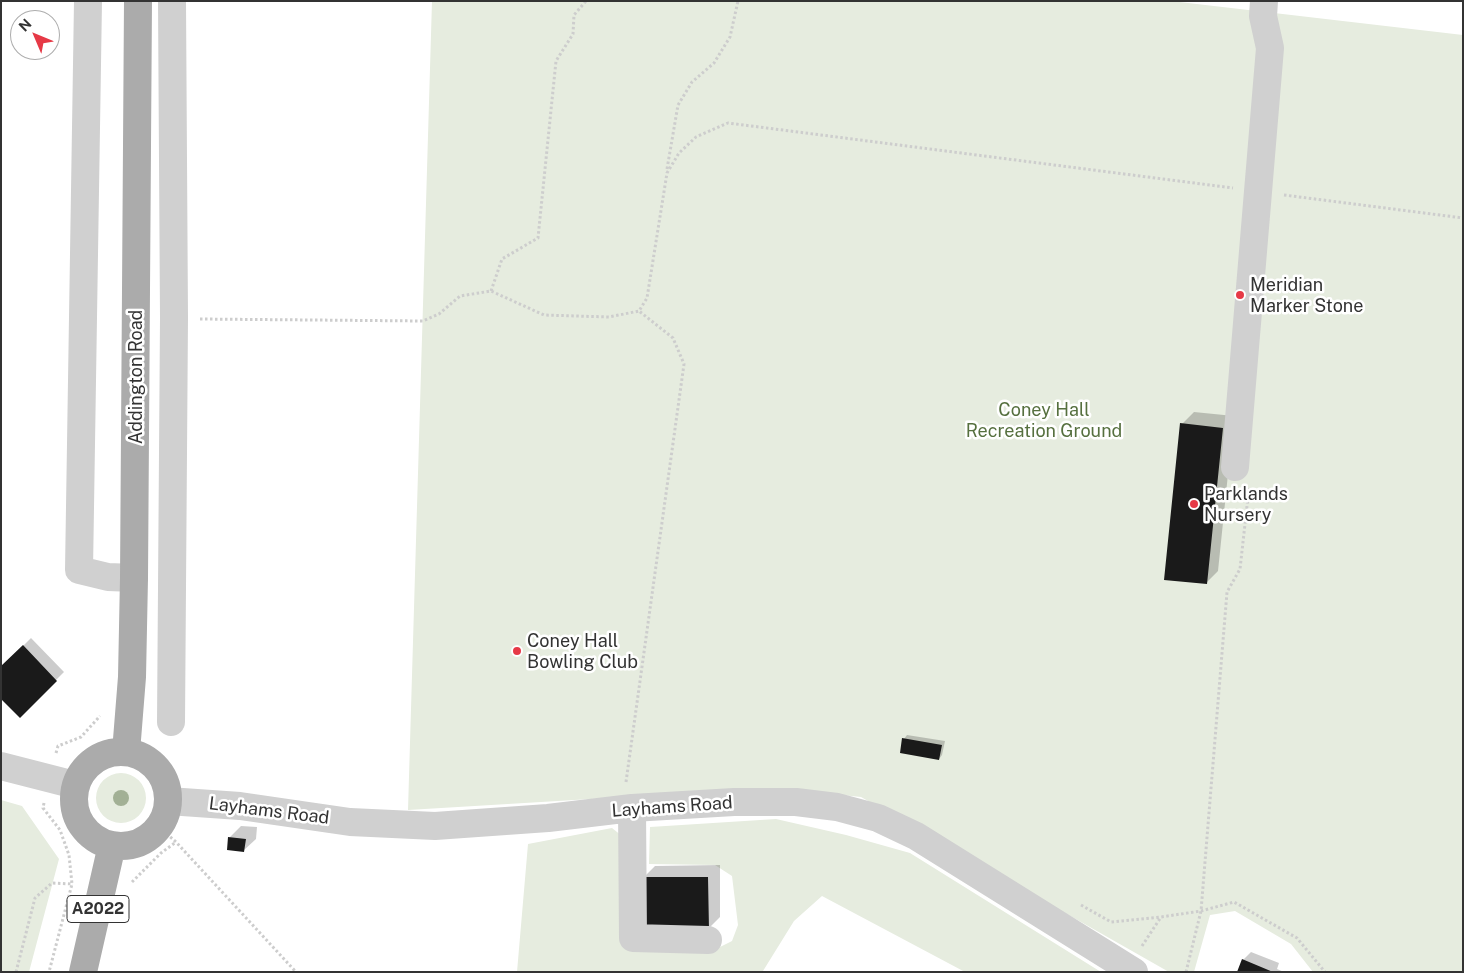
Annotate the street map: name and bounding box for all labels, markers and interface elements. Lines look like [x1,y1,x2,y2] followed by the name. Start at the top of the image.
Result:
[10,10,60,60] north arrow
[16,16,35,35] text: N
[1250,274,1363,316] place label: Meridian Marker Stone
[1234,289,1246,301] marker: Meridian Marker Stone
[125,310,147,444] street label: Addington Road
[966,399,1122,442] park label: Coney Hall Recreation Ground
[1204,483,1288,526] place label: Parklands Nursery
[1188,498,1200,510] marker: Parklands Nursery
[527,630,638,672] place label: Coney Hall Bowling Club
[511,645,523,657] marker: Coney Hall Bowling Club
[611,792,733,822] street label: Layhams Road
[207,793,331,829] street label: Layhams Road
[67,896,129,922] road number: A2022

